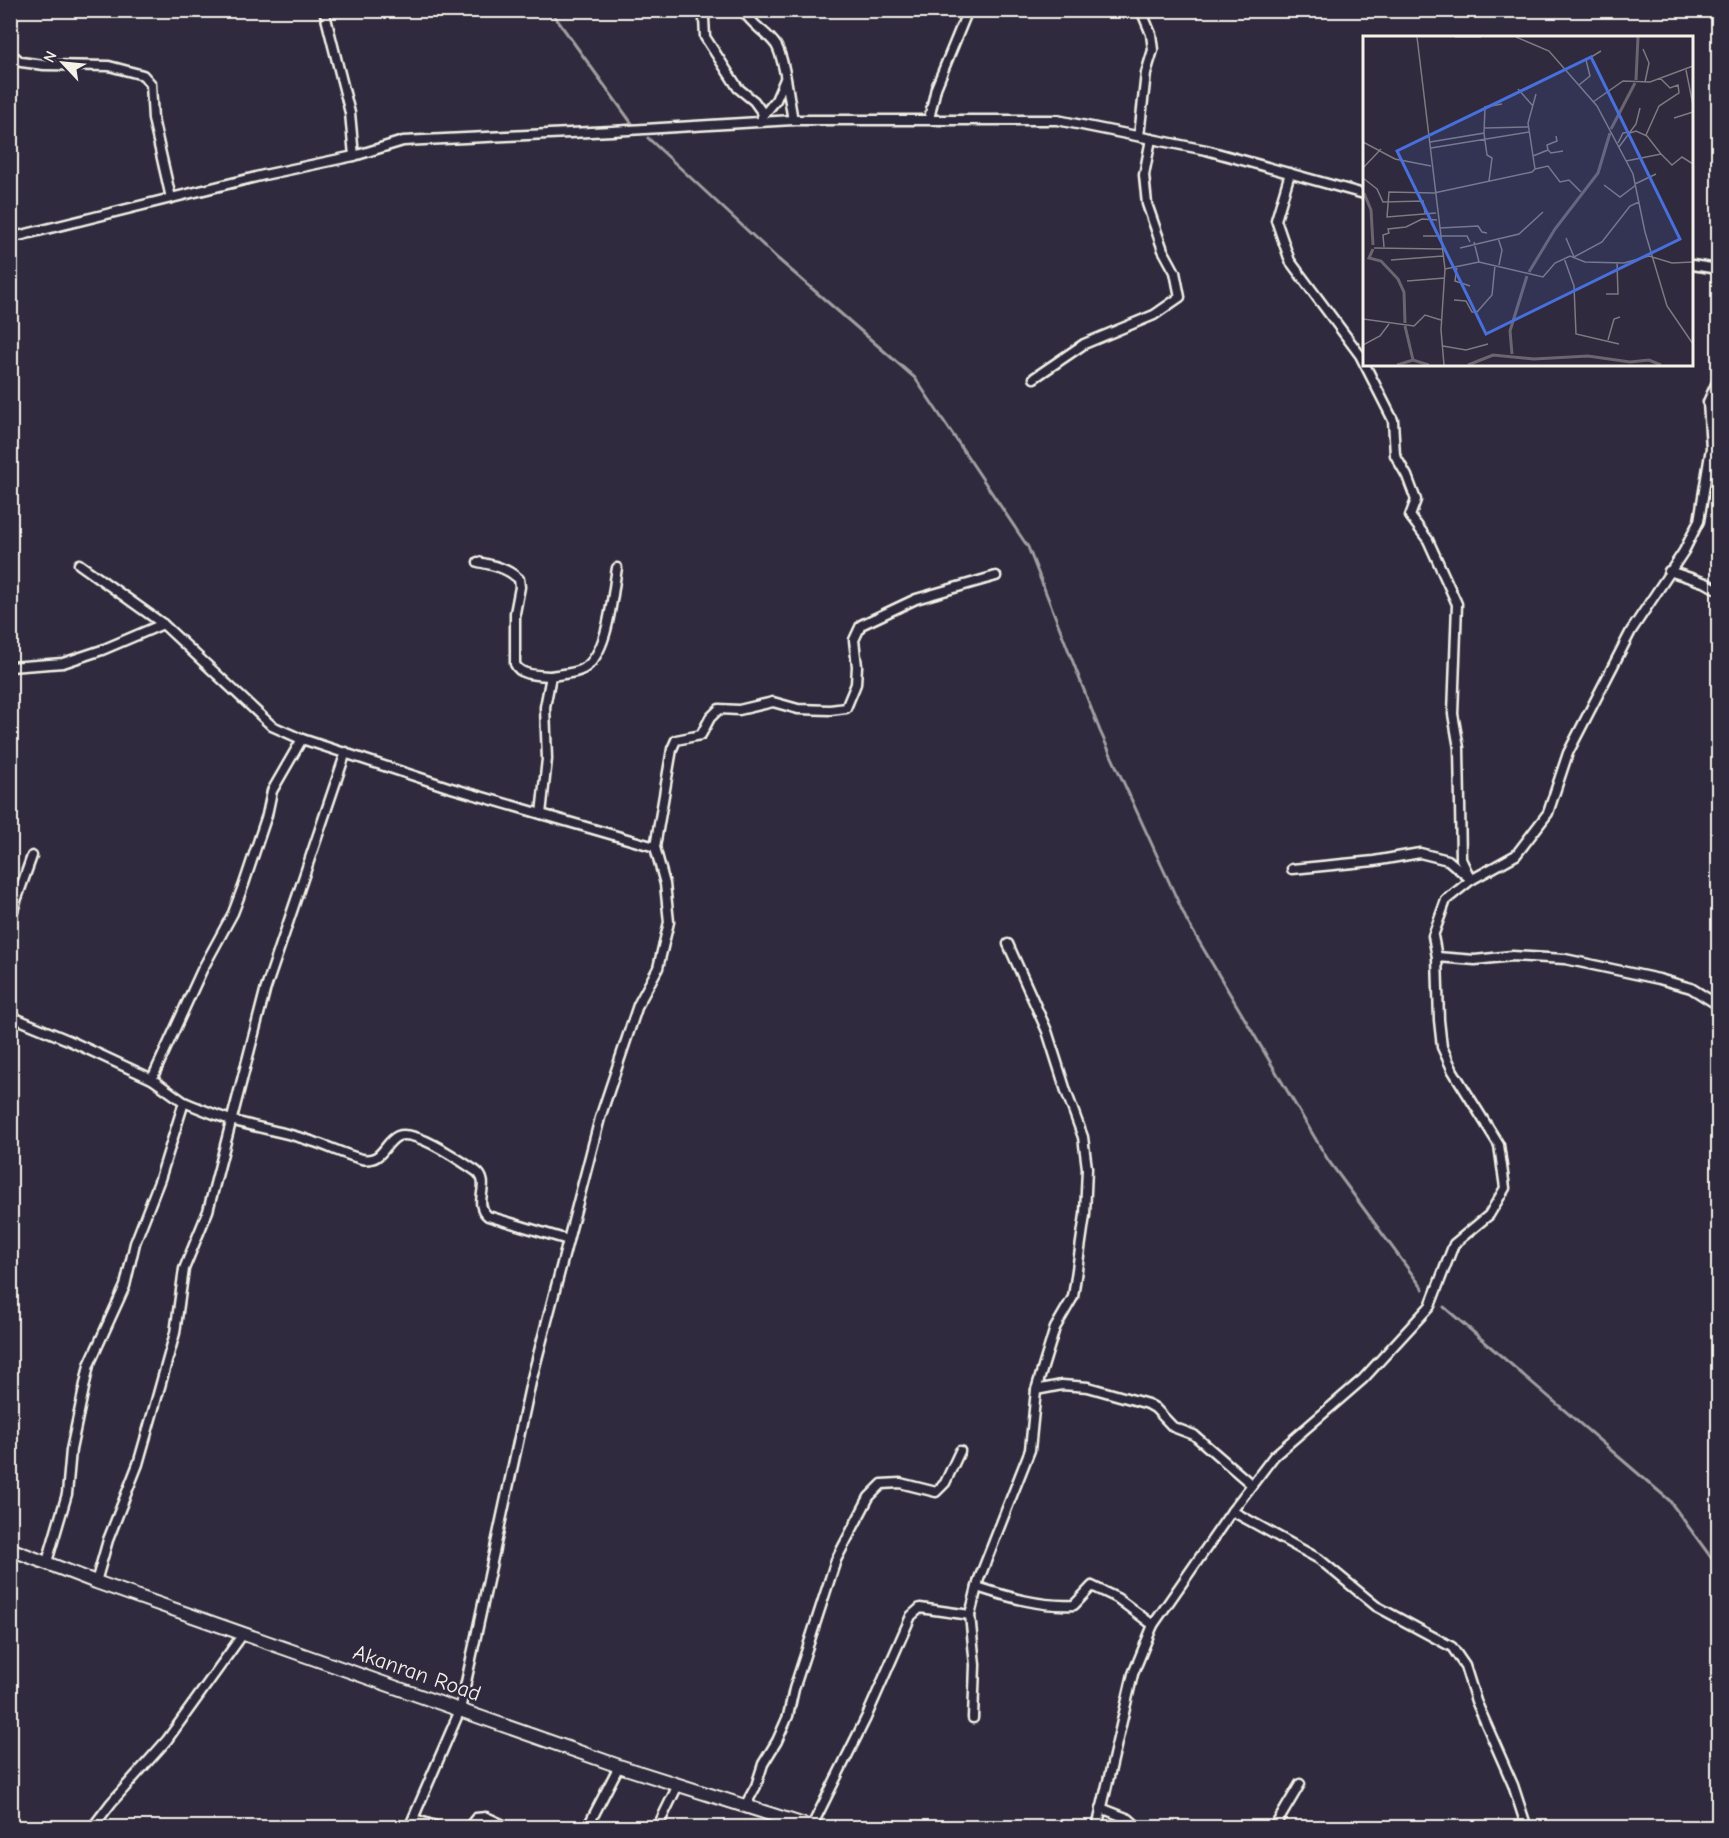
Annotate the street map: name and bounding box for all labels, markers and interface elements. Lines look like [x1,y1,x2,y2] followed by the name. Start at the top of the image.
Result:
[33,33,93,93] north arrow
[1363,36,1693,366] inset map
[40,48,61,65] text: N
[350,1639,484,1707] street label: Akanran Road

